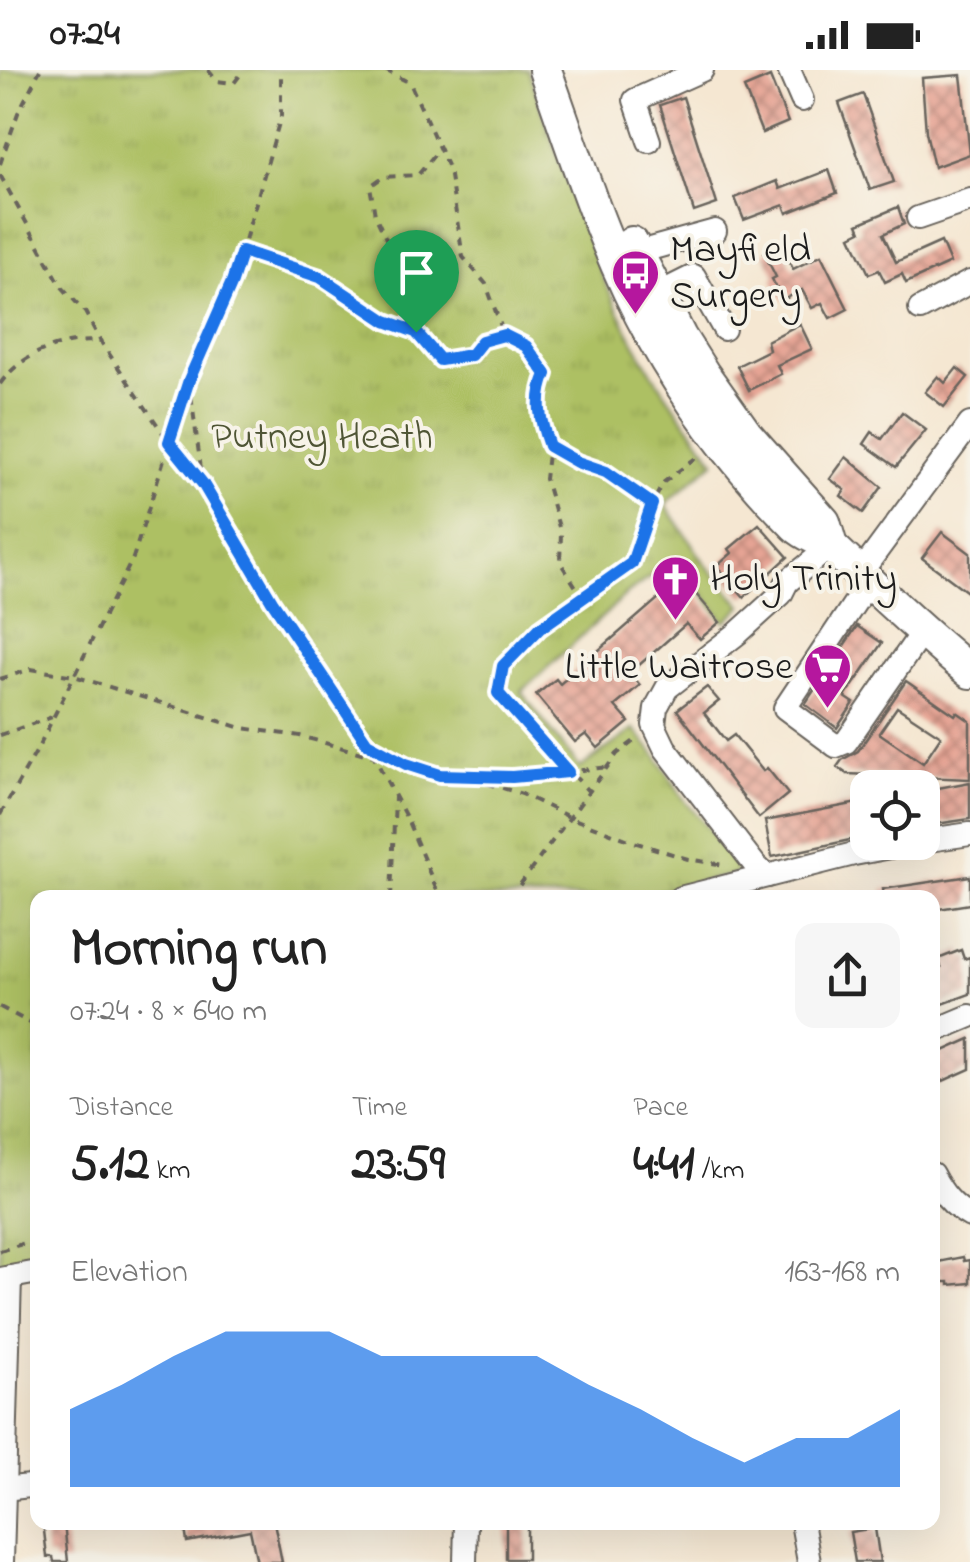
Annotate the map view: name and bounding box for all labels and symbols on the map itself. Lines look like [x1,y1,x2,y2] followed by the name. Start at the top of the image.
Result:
[670,222,811,327] place label: Mayfield Surgery
[374,230,459,333] pin
[609,248,661,316] bus stop icon: Mayfield Surgery
[211,409,433,468] park label: Putney Heath
[710,551,897,610] place label: Holy Trinity
[649,554,701,622] church icon: Holy Trinity
[565,639,793,698] place label: Little Waitrose
[802,642,854,710] supermarket icon: Little Waitrose

